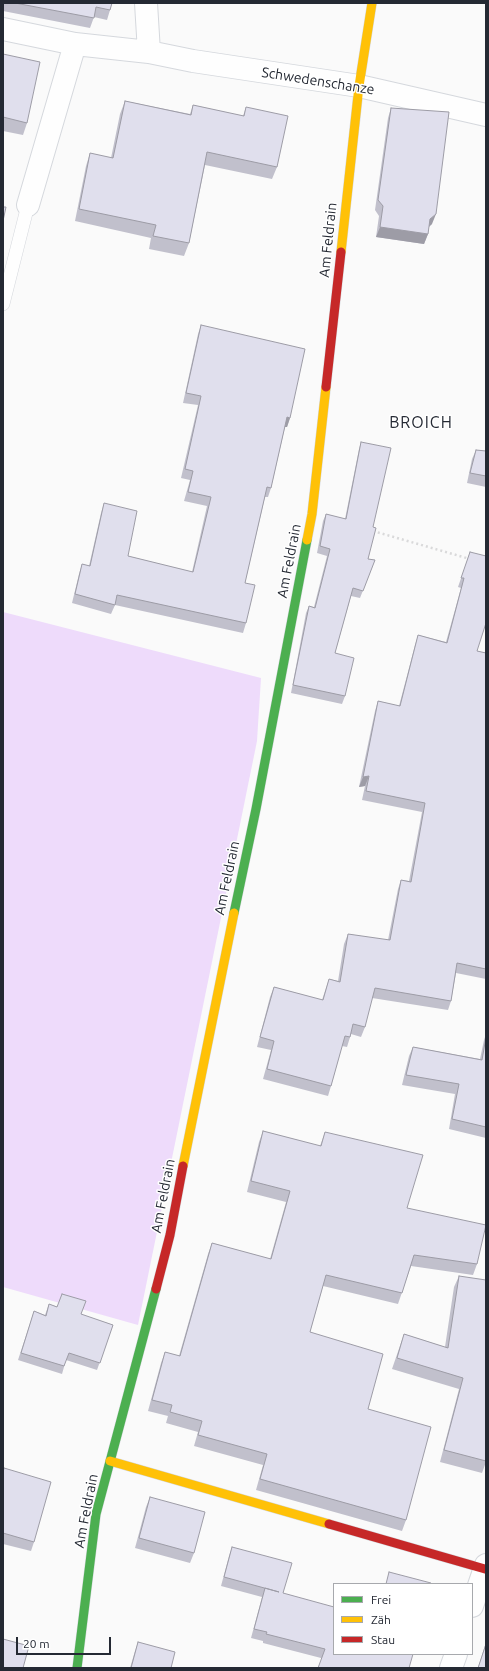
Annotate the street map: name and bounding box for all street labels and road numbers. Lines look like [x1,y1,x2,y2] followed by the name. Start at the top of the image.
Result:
[260,64,376,98] street label: Schwedenschanze
[316,202,340,278] street label: Am Feldrain
[274,522,304,600] street label: Am Feldrain
[211,839,243,917] street label: Am Feldrain
[148,1157,178,1235] street label: Am Feldrain
[71,1472,101,1550] street label: Am Feldrain

